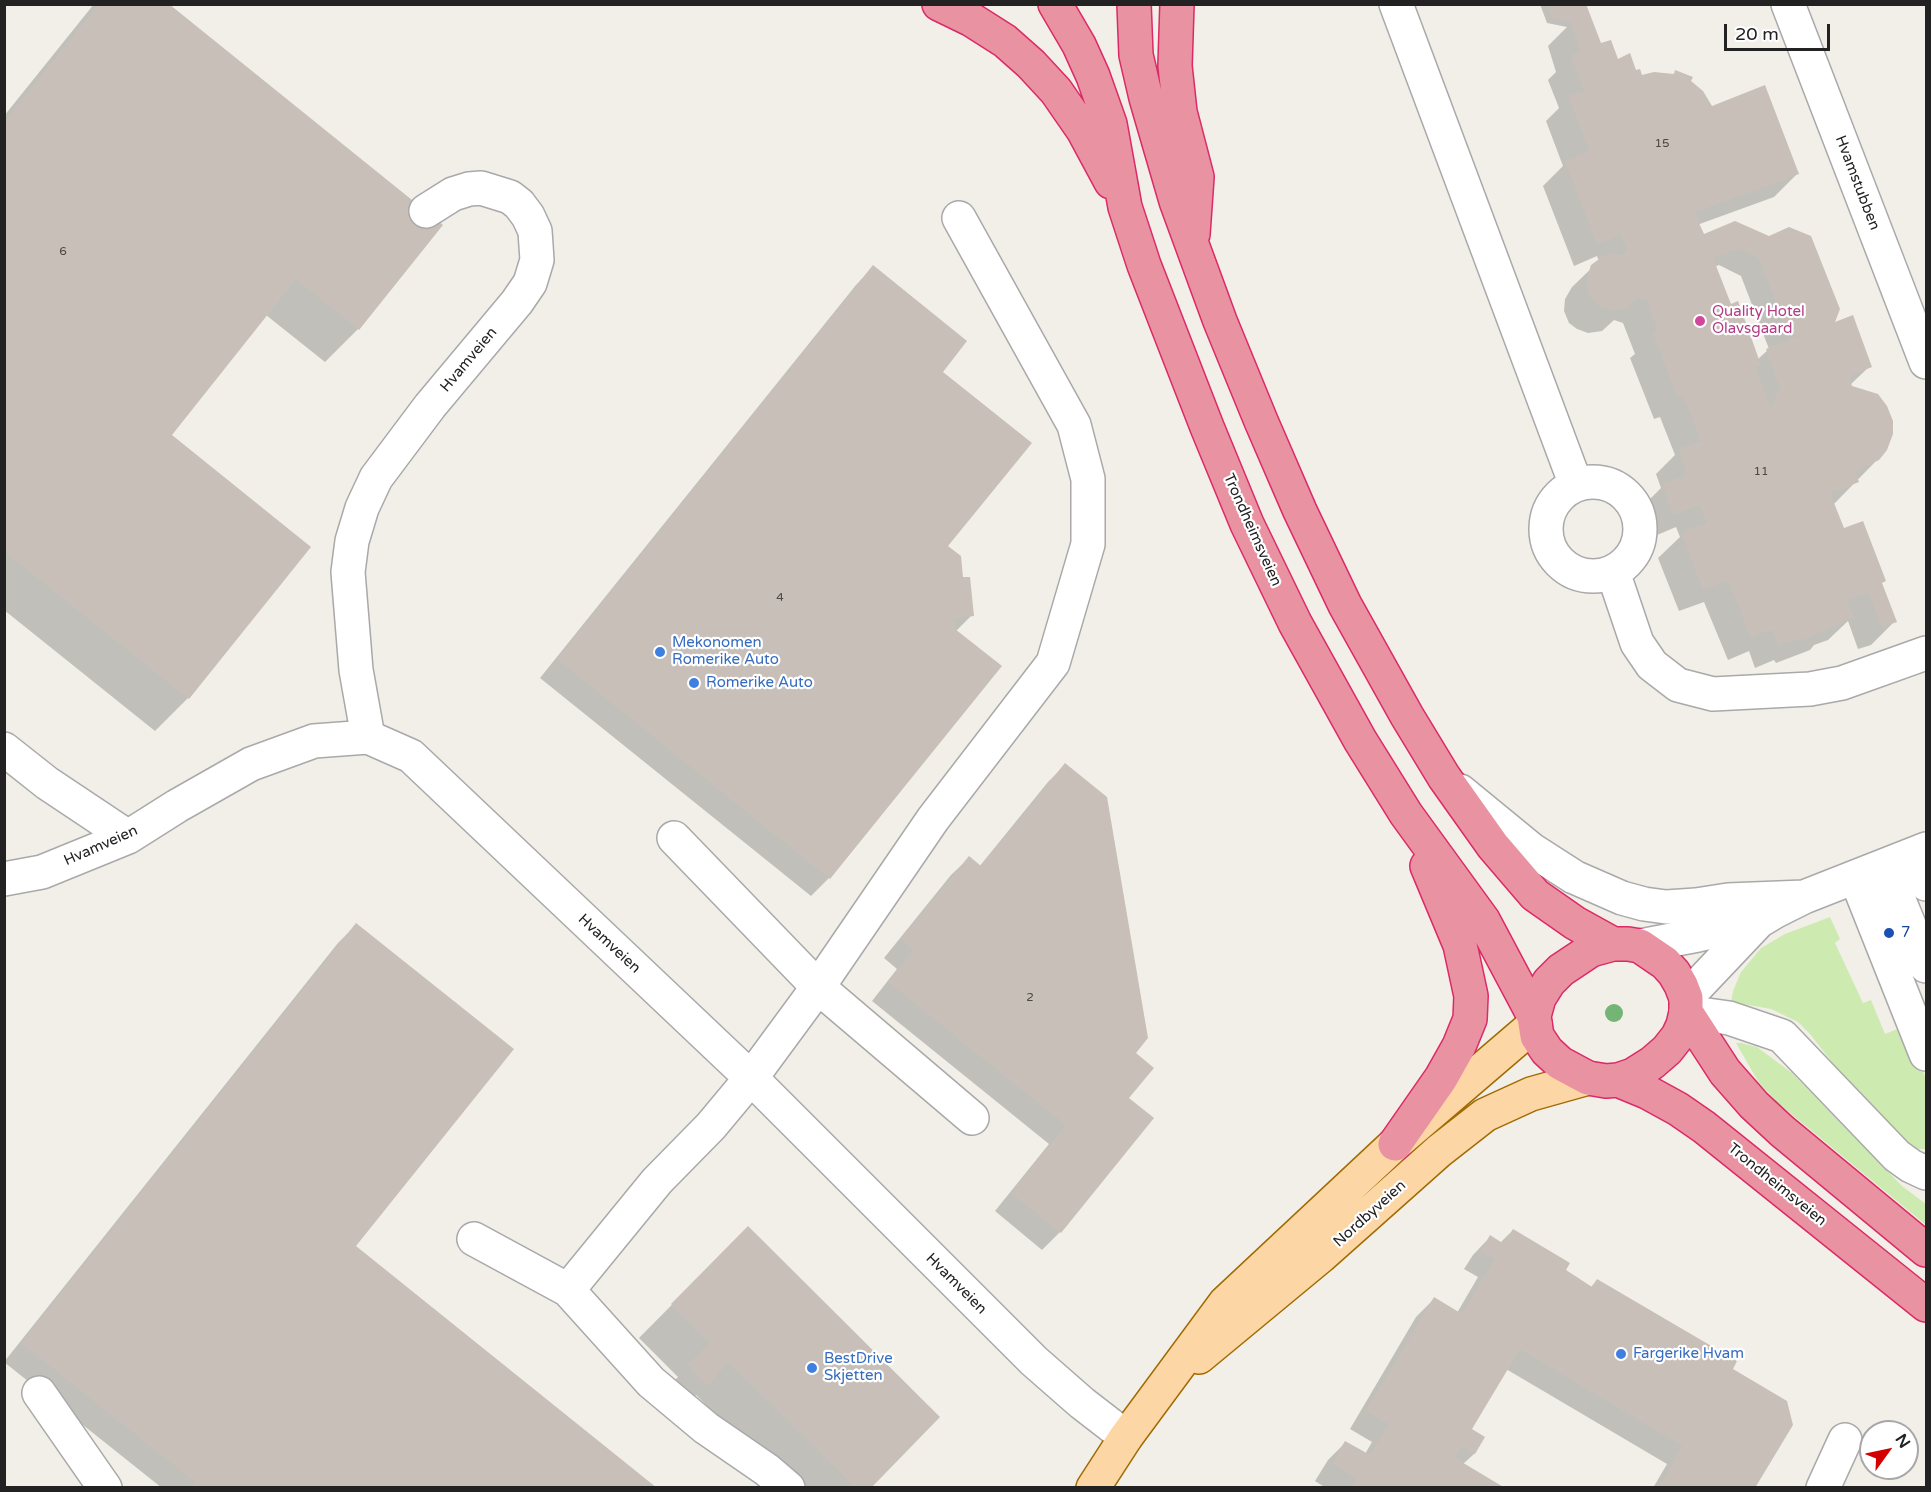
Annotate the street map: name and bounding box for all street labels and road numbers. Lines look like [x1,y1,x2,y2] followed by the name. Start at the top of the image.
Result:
[1831,133,1883,233] street label: Hvamstubben
[437,324,501,396] street label: Hvamveien
[1219,471,1285,589] street label: Trondheimsveien
[61,822,141,870] street label: Hvamveien
[574,911,644,977] street label: Hvamveien
[1724,1140,1830,1230] street label: Trondheimsveien
[1330,1177,1410,1251] street label: Nordbyveien
[922,1250,990,1318] street label: Hvamveien

